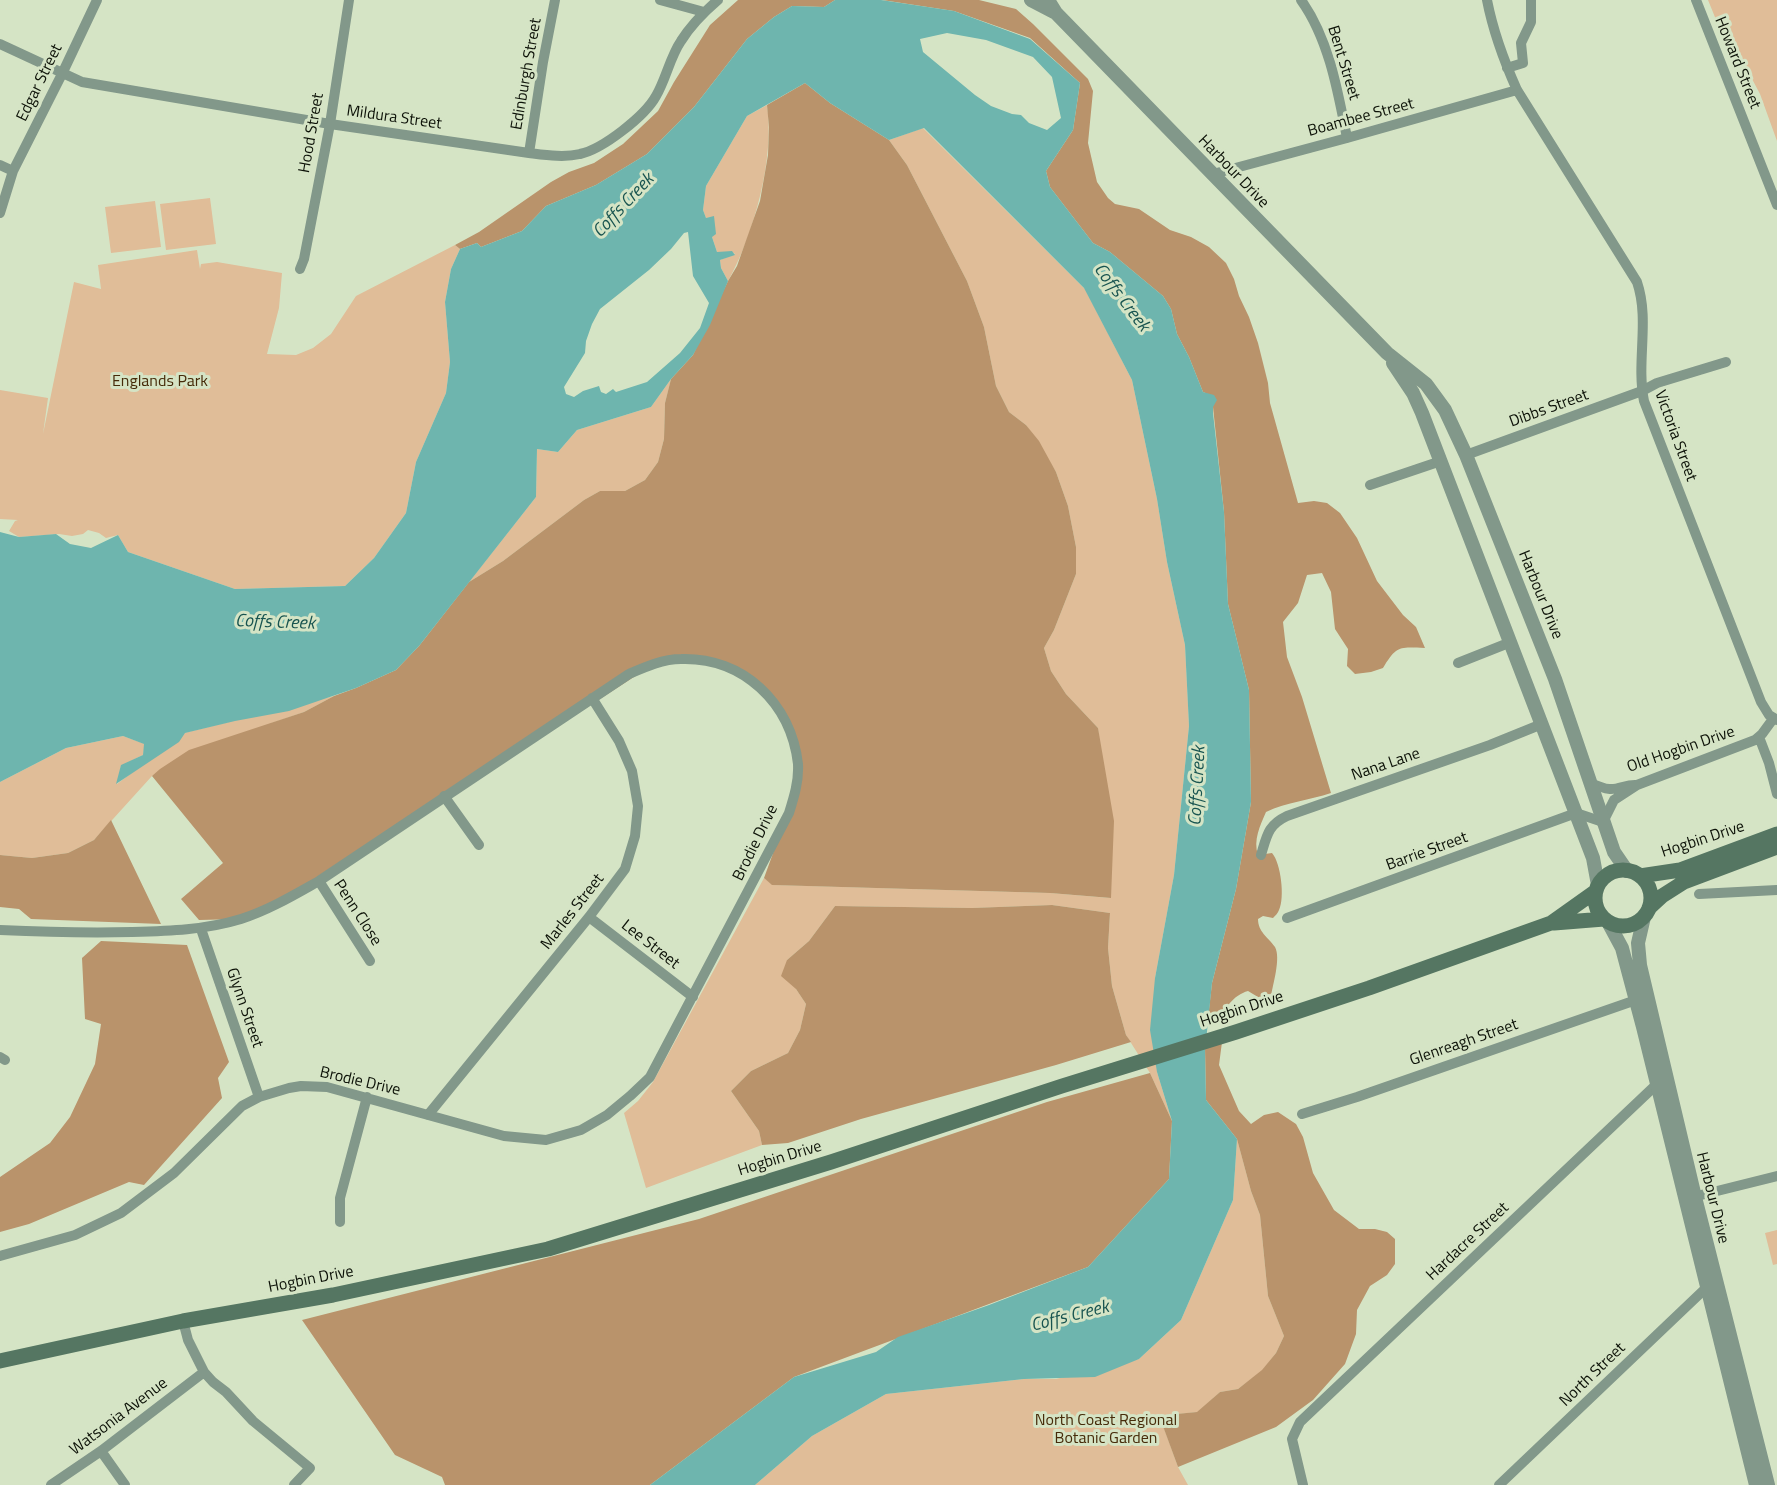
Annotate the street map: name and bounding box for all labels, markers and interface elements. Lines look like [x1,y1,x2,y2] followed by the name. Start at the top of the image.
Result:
[1710,14,1764,112] street label: Howard Street
[508,17,546,131] street label: Edinburgh Street
[1323,23,1363,103] street label: Bent Street
[13,41,67,125] street label: Edgar Street
[296,92,328,174] street label: Hood Street
[1306,95,1416,141] street label: Boambee Street
[345,102,443,134] street label: Mildura Street
[1194,132,1272,212] street label: Harbour Drive
[589,170,659,242] water label: Coffs Creek
[1088,260,1154,336] water label: Coffs Creek
[112,372,208,392] park label: Englands Park
[1507,386,1591,432] street label: Dibbs Street
[1650,388,1700,484] street label: Victoria Street
[1514,548,1566,642] street label: Harbour Drive
[235,611,315,635] water label: Coffs Creek
[1625,723,1737,777] street label: Old Hogbin Drive
[1349,744,1423,786] street label: Nana Lane
[1185,746,1211,826] water label: Coffs Creek
[729,802,783,884] street label: Brodie Drive
[1659,818,1747,862] street label: Hogbin Drive
[1384,828,1470,876] street label: Barrie Street
[537,870,609,954] street label: Marles Street
[329,876,385,950] street label: Penn Close
[617,916,683,974] street label: Lee Street
[221,966,267,1050] street label: Glynn Street
[1198,988,1286,1032] street label: Hogbin Drive
[1407,1015,1521,1071] street label: Glenreagh Street
[318,1063,402,1101] street label: Brodie Drive
[736,1137,824,1181] street label: Hogbin Drive
[1691,1150,1733,1246] street label: Harbour Drive
[1423,1199,1513,1285] street label: Hardacre Street
[267,1262,355,1298] street label: Hogbin Drive
[1029,1297,1111,1337] water label: Coffs Creek
[1556,1339,1630,1411] street label: North Street
[66,1374,172,1460] street label: Watsonia Avenue
[1035,1411,1177,1449] park label: North Coast Regional Botanic Garden

